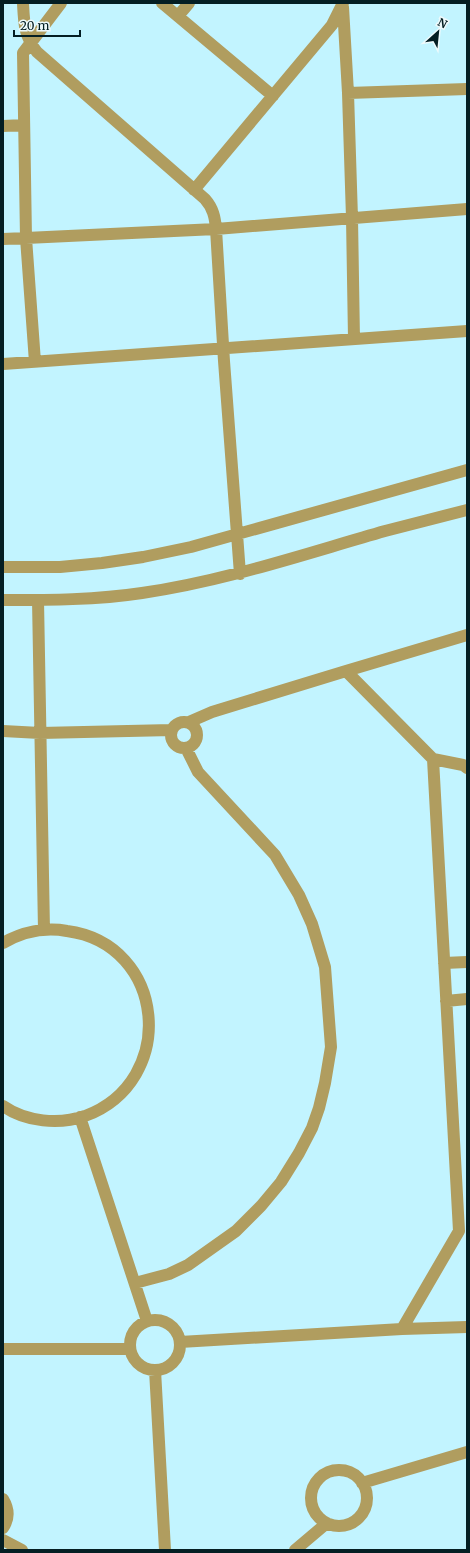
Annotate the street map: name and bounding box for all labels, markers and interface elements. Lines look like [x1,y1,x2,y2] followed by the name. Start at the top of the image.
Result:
[14,12,80,38] scale bar
[418,12,458,52] north arrow
[435,15,450,31] text: N
[20,18,49,33] text: 20 m

